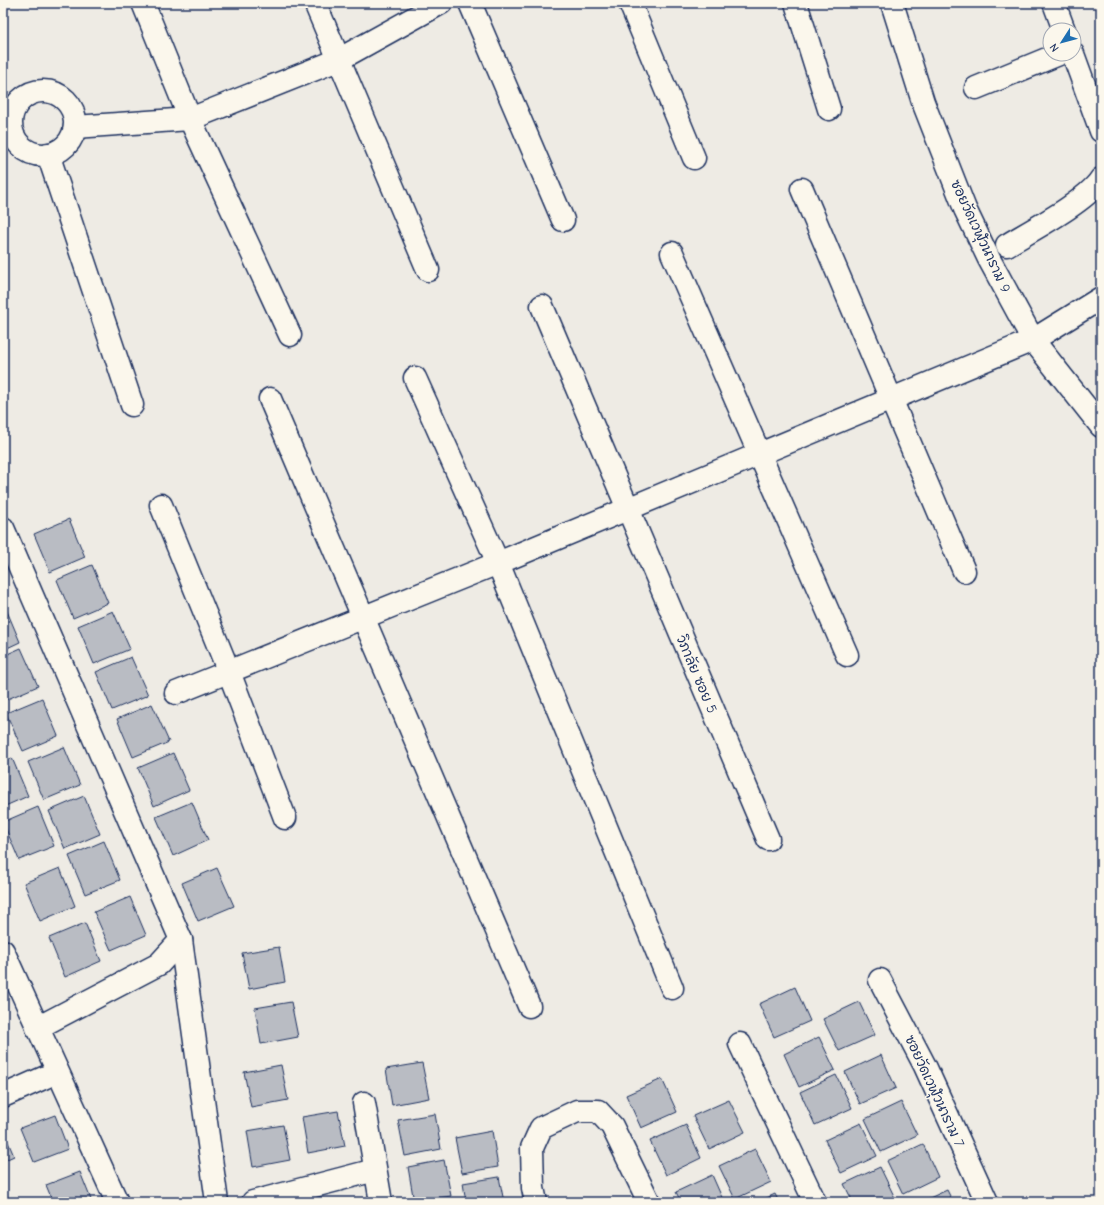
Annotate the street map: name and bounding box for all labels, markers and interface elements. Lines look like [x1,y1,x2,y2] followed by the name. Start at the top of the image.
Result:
[1042,22,1082,62] north arrow
[1047,41,1062,54] text: N
[946,177,1014,296] street label: ซอยวัดเวฬุวนาราม 9
[672,632,721,716] street label: วิภาลัย ซอย 5
[900,1032,968,1151] street label: ซอยวัดเวฬุวนาราม 7

